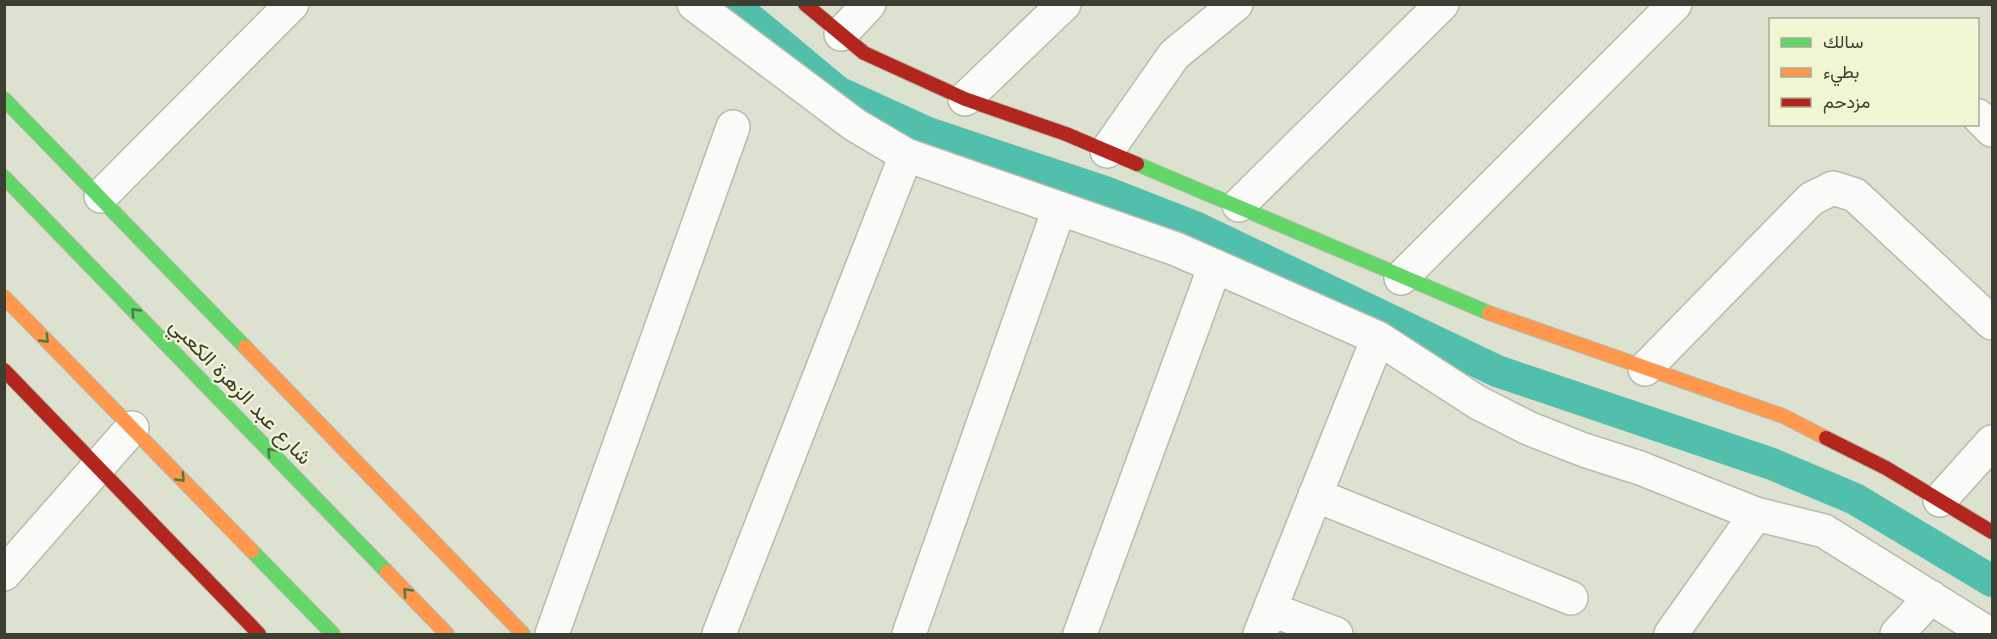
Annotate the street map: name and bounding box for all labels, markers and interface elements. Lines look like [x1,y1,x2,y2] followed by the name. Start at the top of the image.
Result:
[1769,18,1979,126] legend
[1823,31,1863,52] text: سالك
[1823,61,1859,87] text: بطيء
[1823,91,1870,114] text: مزدحم
[132,309,143,320] one-way arrow
[161,313,317,473] street label: شارع عبد الزهرة الكعبي
[38,331,49,342] one-way arrow
[267,449,278,459] one-way arrow
[174,471,185,482] one-way arrow
[403,589,414,600] one-way arrow

